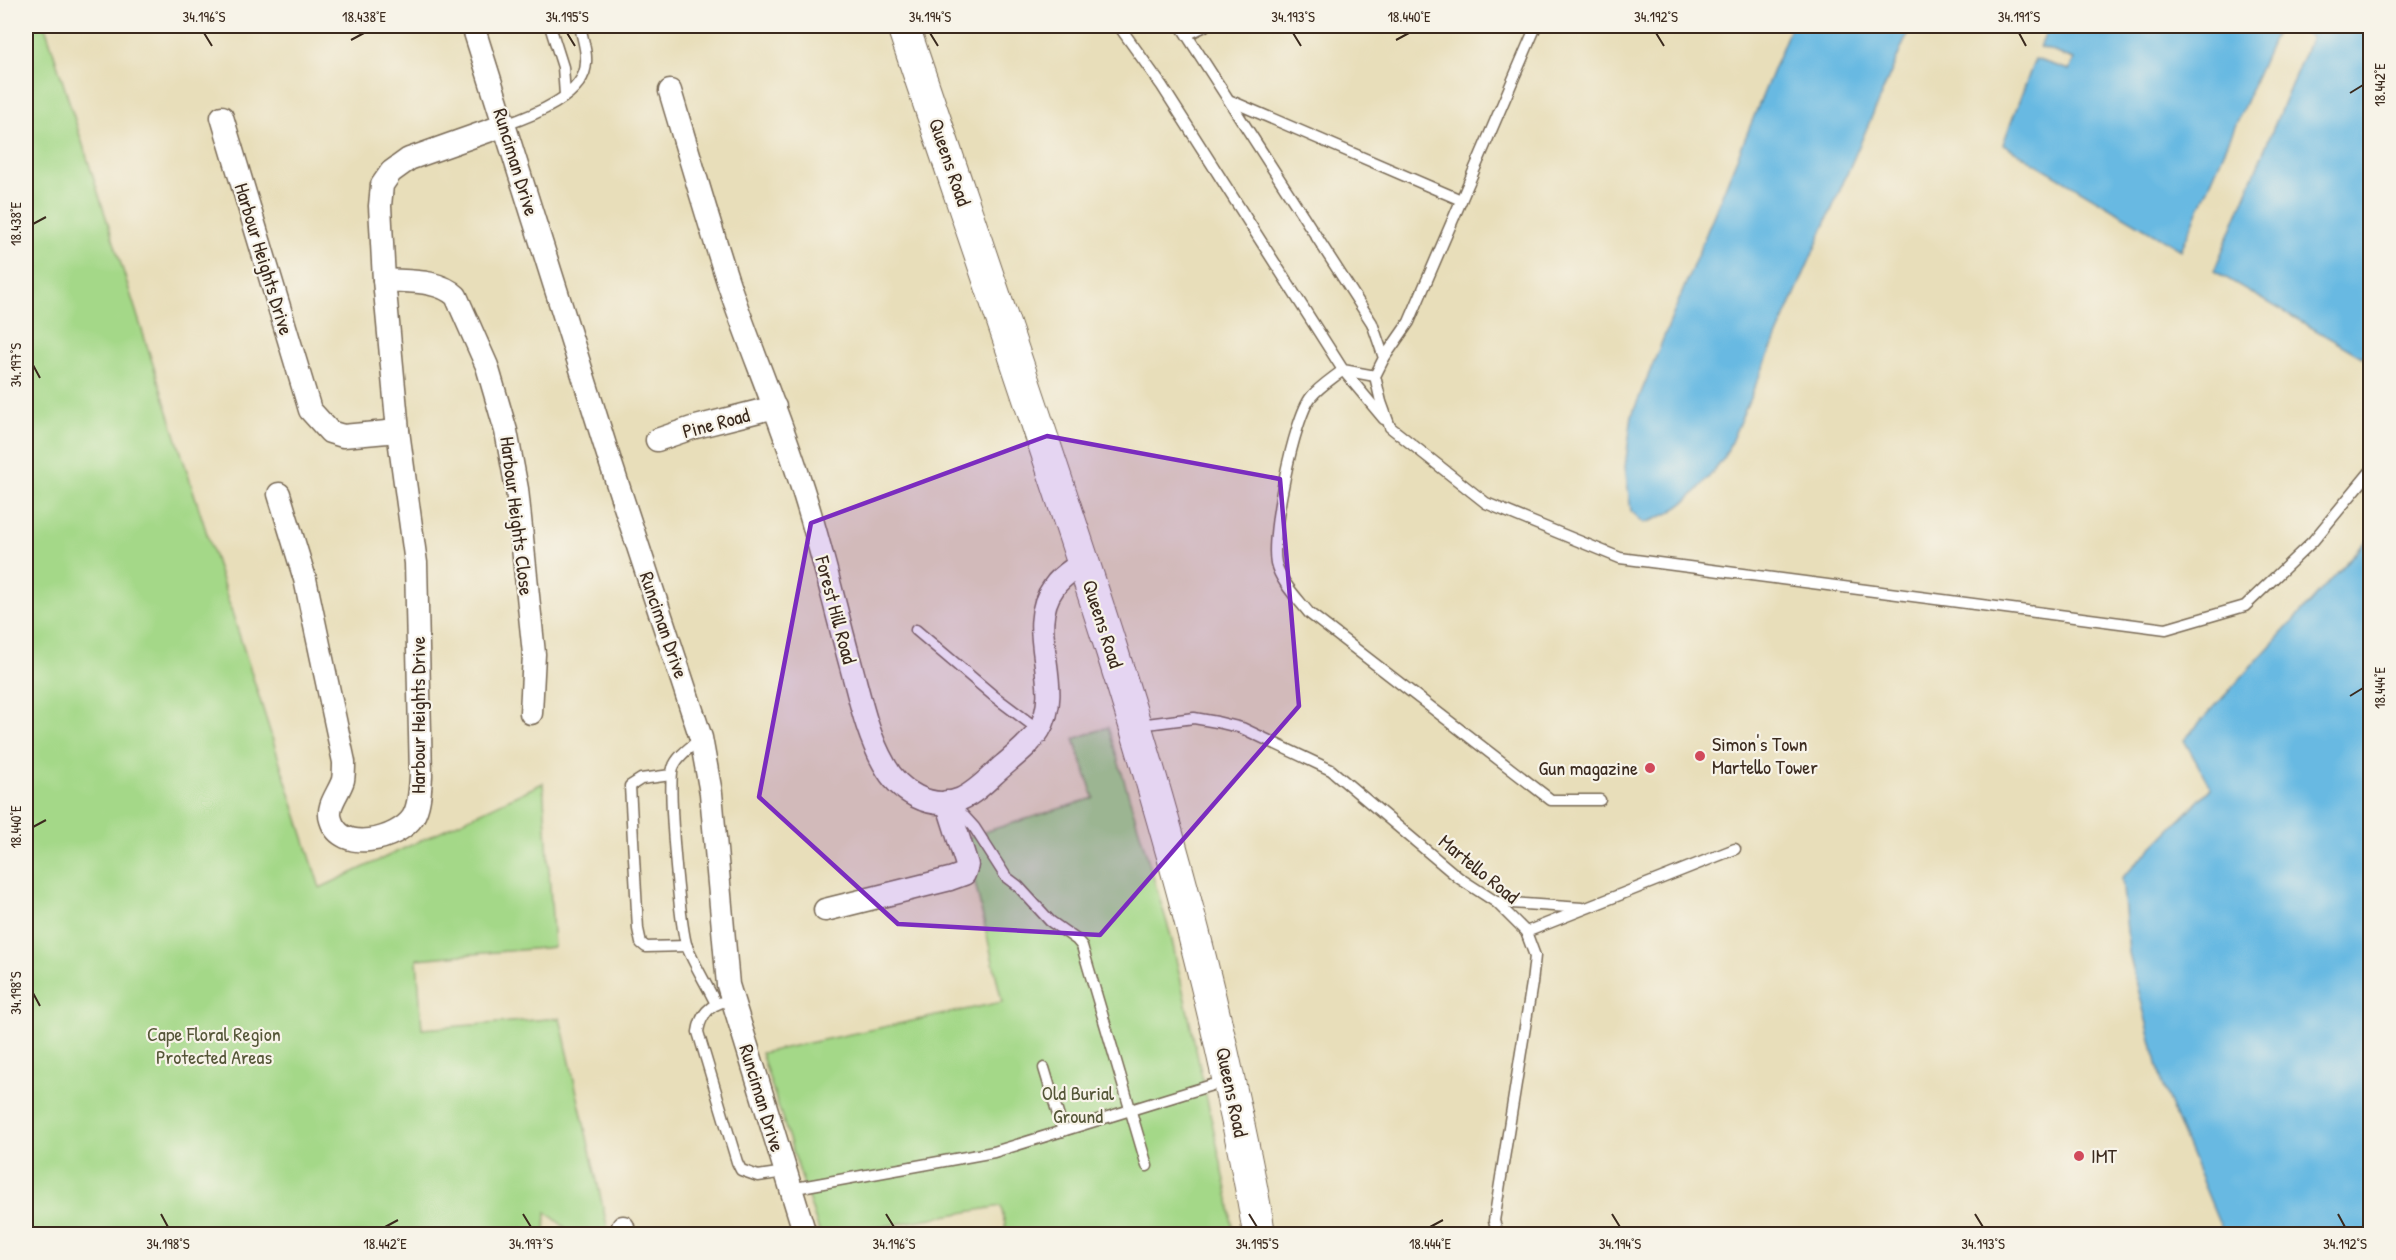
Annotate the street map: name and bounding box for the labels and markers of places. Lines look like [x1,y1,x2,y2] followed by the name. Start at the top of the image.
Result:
[1712,730,1818,780] place label: Simon's Town Martello Tower
[1693,749,1707,763] marker: Simon's Town Martello Tower
[1539,754,1638,781] place label: Gun magazine
[1643,761,1657,775] marker: Gun magazine
[2091,1142,2118,1169] place label: IMT
[2072,1149,2086,1163] marker: IMT

